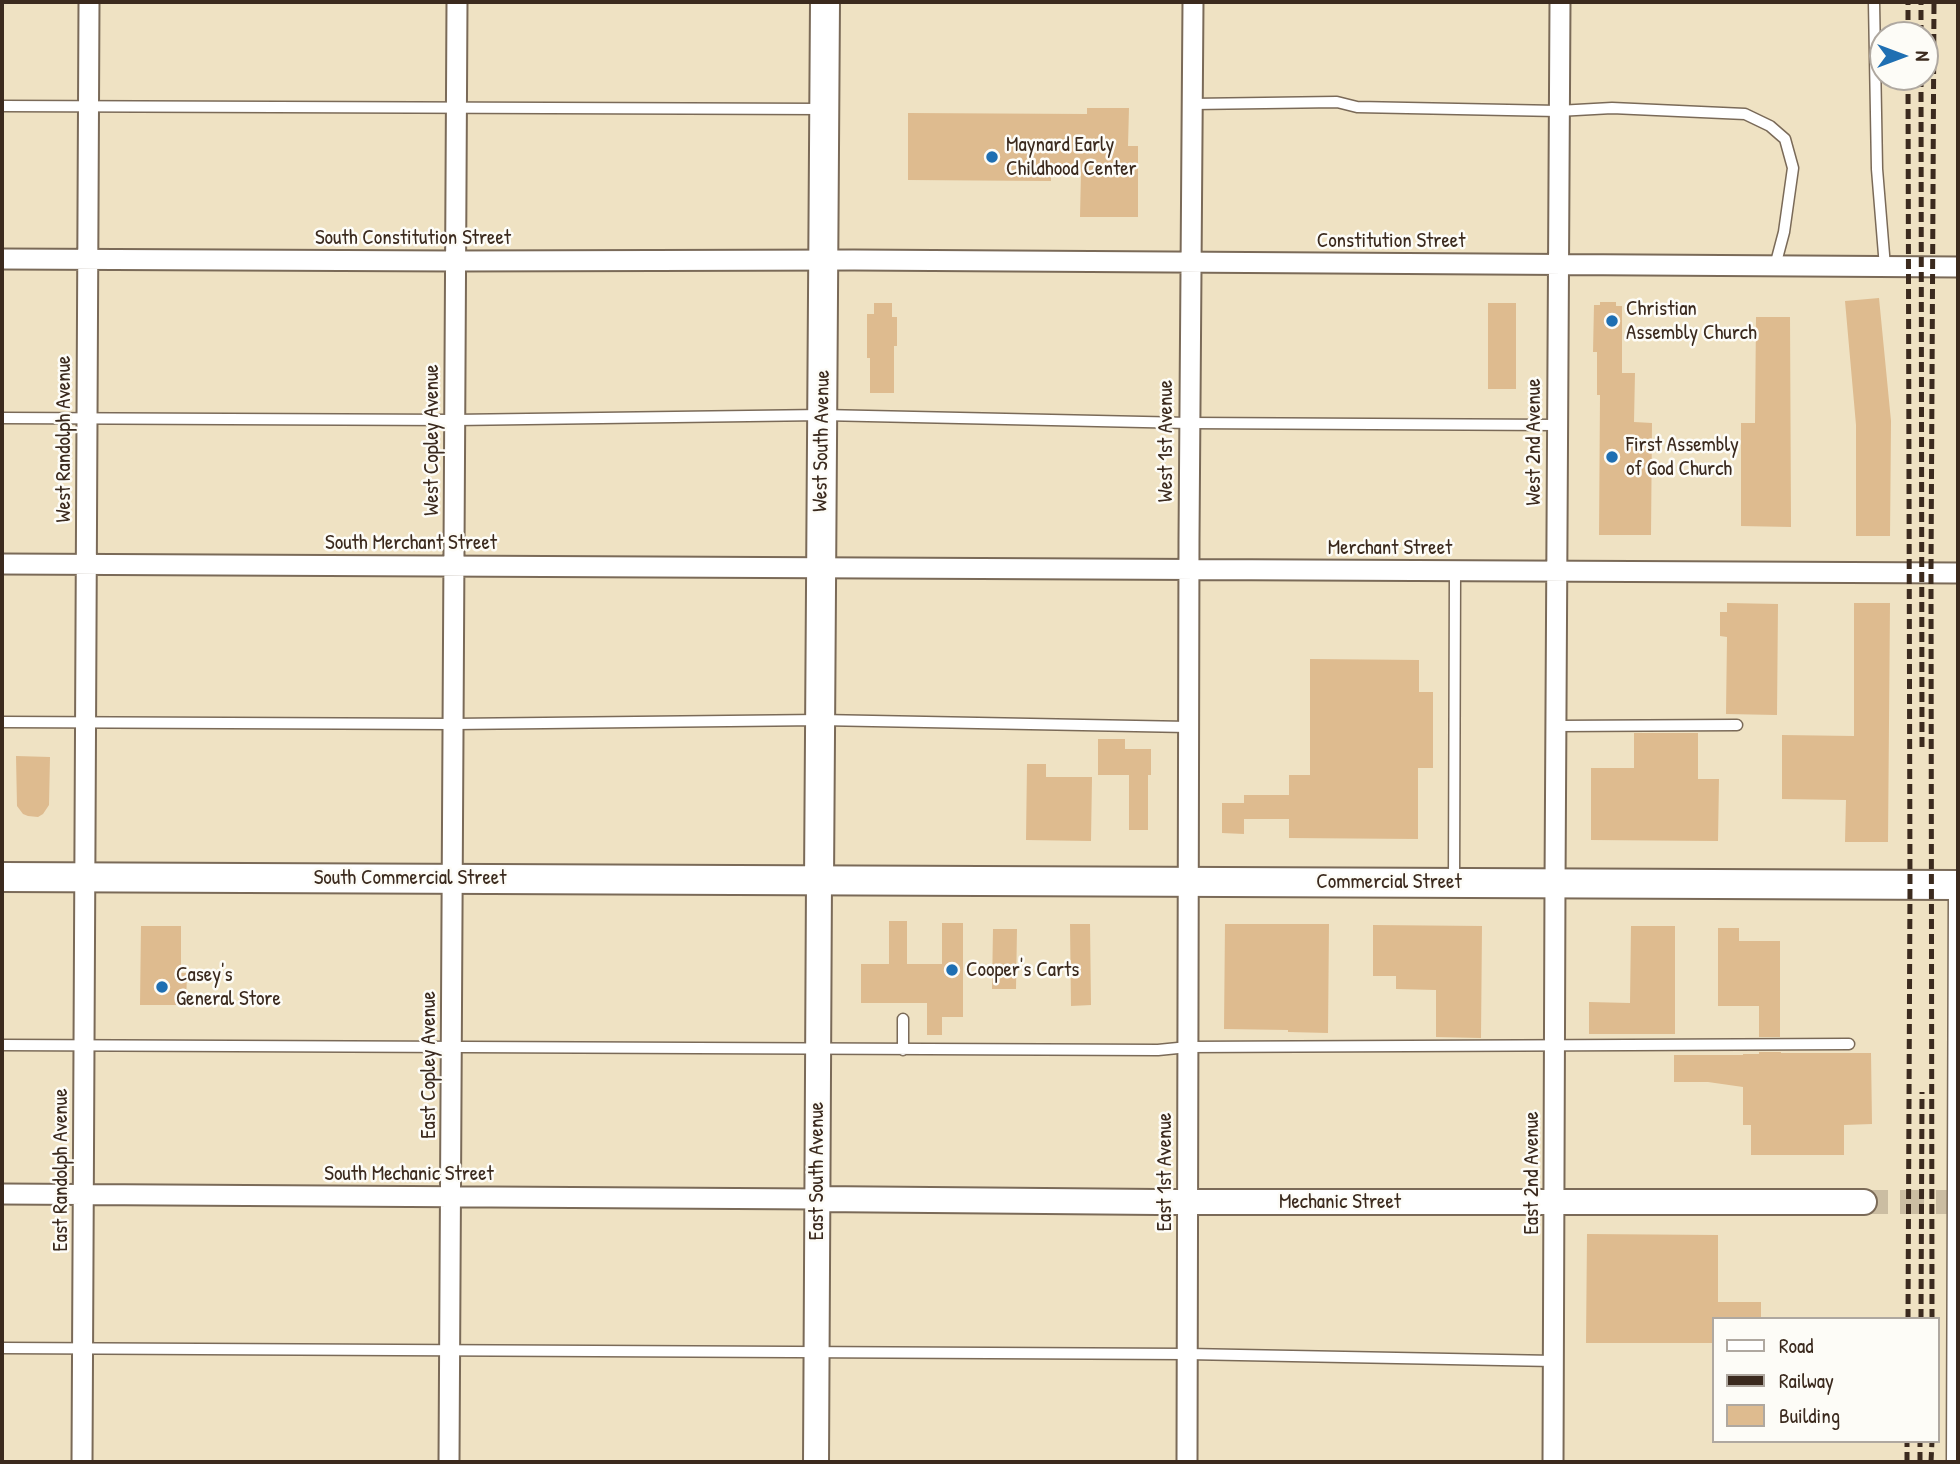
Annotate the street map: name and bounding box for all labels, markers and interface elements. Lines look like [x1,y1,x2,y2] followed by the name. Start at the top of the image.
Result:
[1869,21,1939,91] north arrow
[1910,51,1936,61] text: N
[1006,132,1137,182] place label: Maynard Early Childhood Center
[984,149,1000,165] marker: Maynard Early Childhood Center
[315,225,511,251] street label: South Constitution Street
[1317,228,1465,254] street label: Constitution Street
[1626,296,1757,346] place label: Christian Assembly Church
[1604,313,1620,329] marker: Christian Assembly Church
[51,356,77,522] street label: West Randolph Avenue
[419,364,445,516] street label: West Copley Avenue
[808,370,836,512] street label: West South Avenue
[1521,378,1547,506] street label: West 2nd Avenue
[1153,380,1179,502] street label: West 1st Avenue
[1626,432,1739,482] place label: First Assembly of God Church
[1604,449,1620,465] marker: First Assembly of God Church
[325,530,497,556] street label: South Merchant Street
[1328,535,1452,561] street label: Merchant Street
[314,865,506,891] street label: South Commercial Street
[1316,869,1462,895] street label: Commercial Street
[966,957,1079,983] place label: Cooper's Carts
[176,962,281,1012] place label: Casey's General Store
[944,962,960,978] marker: Cooper's Carts
[154,979,170,995] marker: Casey's General Store
[416,991,442,1139] street label: East Copley Avenue
[48,1088,74,1252] street label: East Randolph Avenue
[804,1102,830,1240] street label: East South Avenue
[1519,1111,1545,1235] street label: East 2nd Avenue
[1152,1113,1178,1231] street label: East 1st Avenue
[324,1161,494,1187] street label: South Mechanic Street
[1279,1189,1401,1215] street label: Mechanic Street
[1712,1317,1939,1443] legend
[1779,1331,1813,1360] text: Road
[1779,1366,1834,1395] text: Railway
[1779,1401,1840,1430] text: Building

